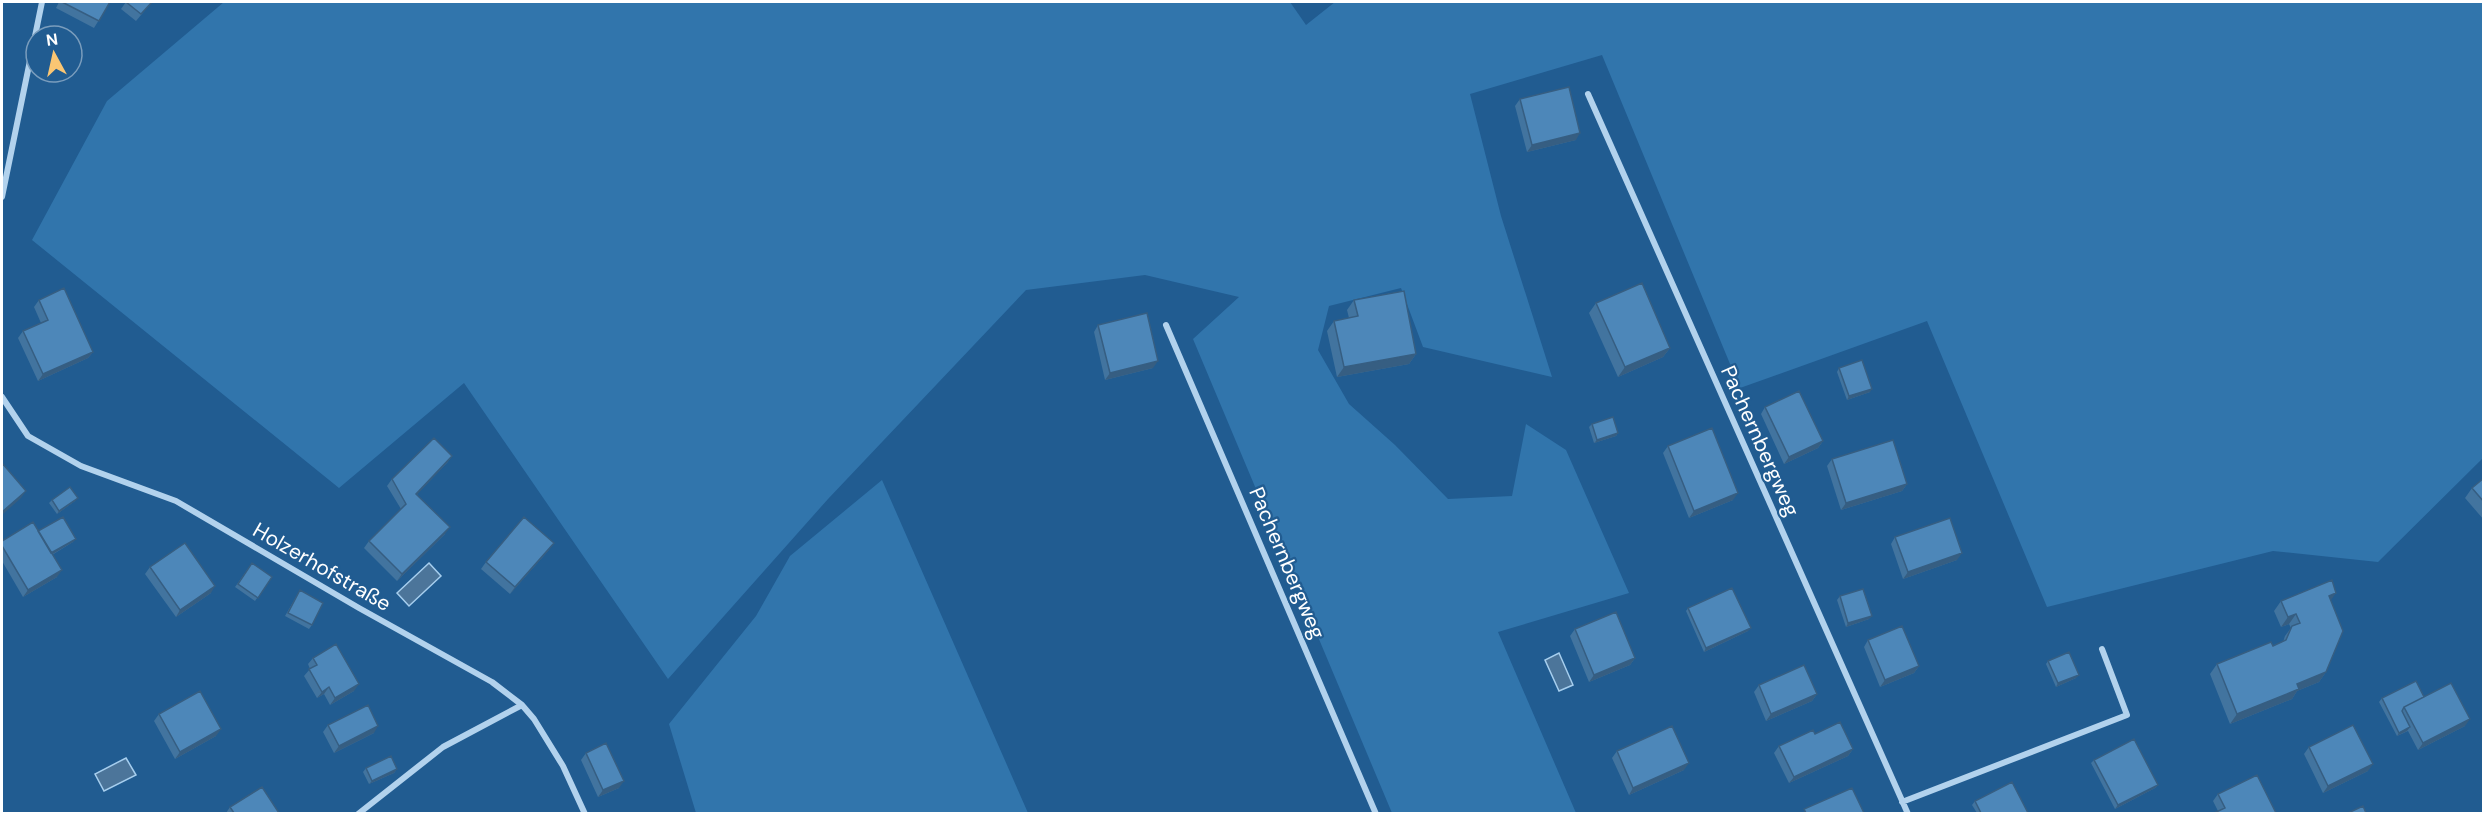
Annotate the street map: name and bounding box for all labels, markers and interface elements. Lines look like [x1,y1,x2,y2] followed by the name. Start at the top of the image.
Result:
[24,24,84,84] north arrow
[45,28,59,51] text: N
[1714,361,1806,521] street label: Pachernbergweg
[1242,483,1332,644] street label: Pachernbergweg
[248,516,396,618] street label: Holzerhofstraße

